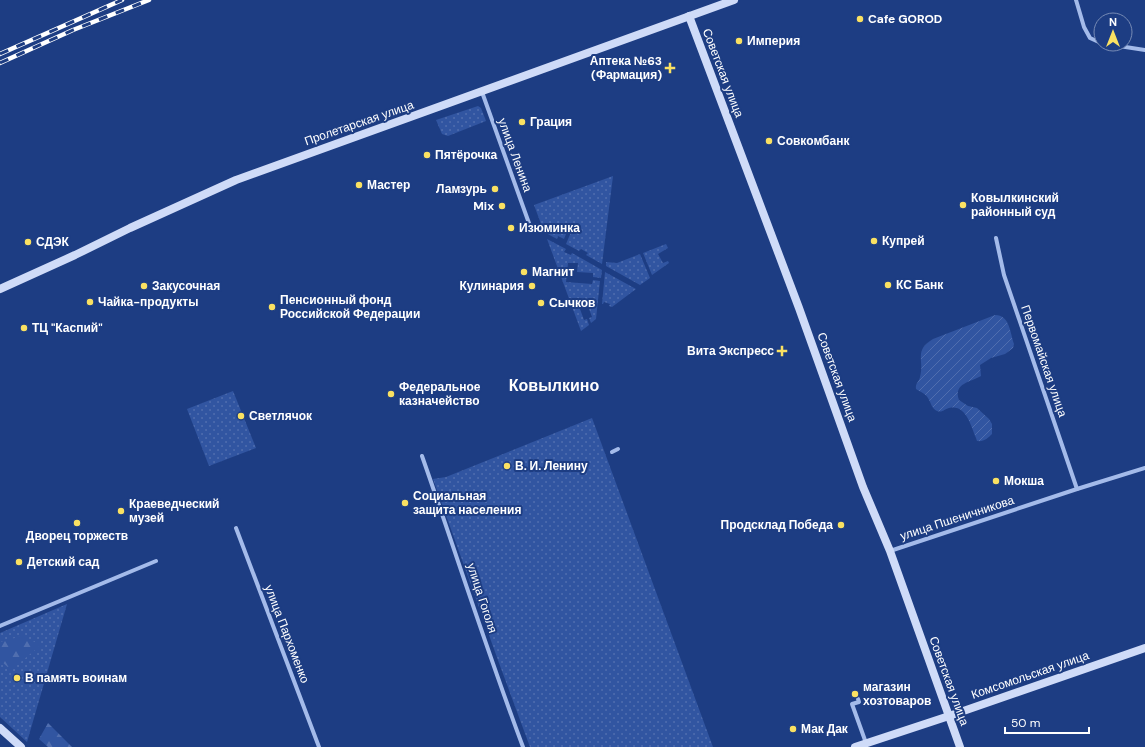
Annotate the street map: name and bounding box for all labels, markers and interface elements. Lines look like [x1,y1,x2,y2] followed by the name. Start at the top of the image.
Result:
[868,11,942,27] place label: Cafe GOROD
[1093,12,1133,52] north arrow
[855,14,865,24] marker: Cafe GOROD
[1109,15,1117,29] text: N
[699,26,747,120] street label: Советская улица
[747,33,800,49] place label: Империя
[734,36,744,46] marker: Империя
[590,53,662,83] place label: Аптека №63 (Фармация)
[665,63,675,73] marker: Аптека №63 (Фармация)
[302,97,416,149] street label: Пролетарская улица
[530,114,572,130] place label: Грация
[494,116,536,194] street label: улица Ленина
[517,117,527,127] marker: Грация
[777,133,850,149] place label: Совкомбанк
[764,136,774,146] marker: Совкомбанк
[435,147,498,163] place label: Пятёрочка
[422,150,432,160] marker: Пятёрочка
[367,177,410,193] place label: Мастер
[354,180,364,190] marker: Мастер
[436,181,487,197] place label: Ламзурь
[490,184,500,194] marker: Ламзурь
[971,190,1059,220] place label: Ковылкинский районный суд
[473,198,494,214] place label: Mix
[958,200,968,210] marker: Ковылкинский районный суд
[497,201,507,211] marker: Mix
[519,220,580,236] place label: Изюминка
[506,223,516,233] marker: Изюминка
[882,233,925,249] place label: Купрей
[36,234,70,250] place label: СДЭК
[869,236,879,246] marker: Купрей
[23,237,33,247] marker: СДЭК
[532,264,574,280] place label: Магнит
[519,267,529,277] marker: Магнит
[896,277,944,293] place label: КС Банк
[152,278,220,294] place label: Закусочная
[460,278,524,294] place label: Кулинария
[883,280,893,290] marker: КС Банк
[139,281,149,291] marker: Закусочная
[527,281,537,291] marker: Кулинария
[280,292,420,322] place label: Пенсионный фонд Российской Федерации
[98,294,198,310] place label: Чайка-продукты
[549,295,595,311] place label: Сычков
[85,297,95,307] marker: Чайка-продукты
[536,298,546,308] marker: Сычков
[267,302,277,312] marker: Пенсионный фонд Российской Федерации
[1017,303,1071,419] street label: Первомайская улица
[32,320,103,336] place label: ТЦ "Каспий"
[19,323,29,333] marker: ТЦ "Каспий"
[813,330,861,424] street label: Советская улица
[687,343,774,359] place label: Вита Экспресс
[777,346,787,356] marker: Вита Экспресс
[509,375,599,396] district label: Ковылкино
[399,379,481,409] place label: Федеральное казначейство
[386,389,396,399] marker: Федеральное казначейство
[249,408,313,424] place label: Светлячок
[236,411,246,421] marker: Светлячок
[515,458,588,474] place label: В. И. Ленину
[502,461,512,471] marker: В. И. Ленину
[1004,473,1044,489] place label: Мокша
[991,476,1001,486] marker: Мокша
[413,488,521,518] place label: Социальная защита населения
[898,492,1016,544] street label: улица Пшеничникова
[129,496,219,526] place label: Краеведческий музей
[400,498,410,508] marker: Социальная защита населения
[116,506,126,516] marker: Краеведческий музей
[721,517,833,533] place label: Продсклад Победа
[72,518,82,528] marker: Дворец торжеств
[836,520,846,530] marker: Продсклад Победа
[26,528,128,544] place label: Дворец торжеств
[27,554,100,570] place label: Детский сад
[14,557,24,567] marker: Детский сад
[463,561,501,635] street label: улица Гоголя
[261,583,313,686] street label: улица Пархоменко
[925,634,973,728] street label: Советская улица
[969,647,1091,703] street label: Комсомольская улица
[25,670,127,686] place label: В память воинам
[12,673,22,683] marker: В память воинам
[863,679,932,709] place label: магазин хозтоваров
[850,689,860,699] marker: магазин хозтоваров
[1005,709,1089,735] scale bar
[1011,715,1040,731] text: 50 m
[801,721,849,737] place label: Мак Дак
[788,724,798,734] marker: Мак Дак

